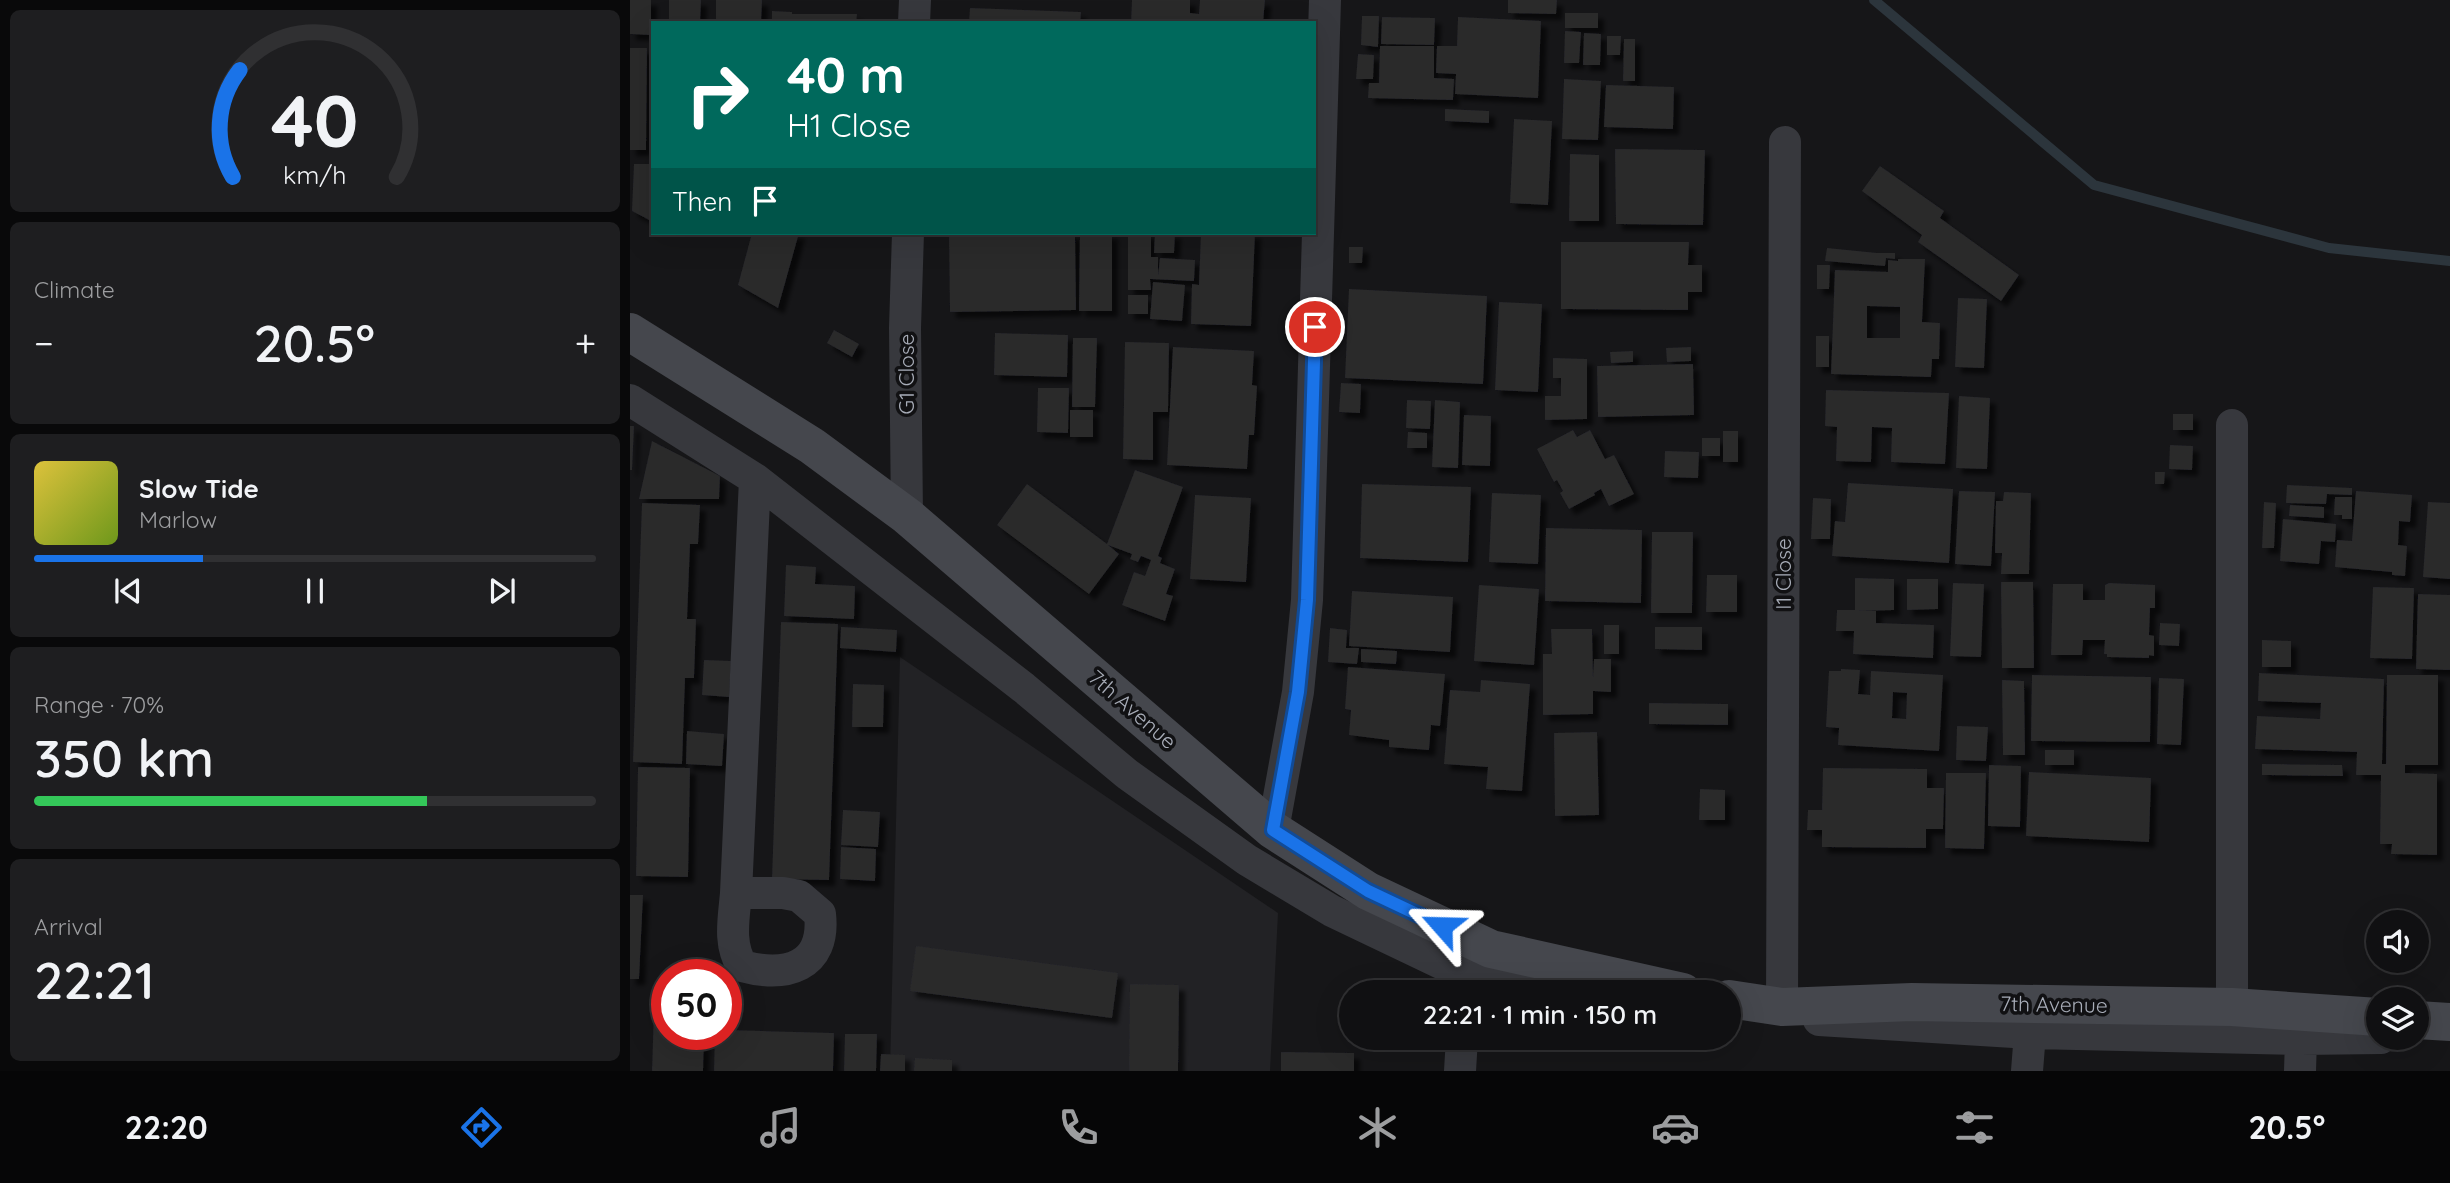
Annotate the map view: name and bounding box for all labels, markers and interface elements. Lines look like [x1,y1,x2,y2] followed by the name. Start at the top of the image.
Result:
[787,44,905,105] text: 40 m
[672,49,763,140] icon: right
[271,74,359,165] text: 40
[787,105,911,145] text: H1 Close
[283,159,347,190] text: km/h
[746,182,784,220] icon: arrive
[672,185,732,218] text: Then
[34,275,115,304] text: Climate
[1285,297,1345,357] pin
[1296,308,1334,346] icon: arrive
[253,310,375,375] text: 20.5°
[34,319,54,367] text: −
[575,319,596,367] text: +
[893,334,919,414] street label: G1 Close
[139,472,259,505] text: Slow Tide
[139,505,217,534] text: Marlow
[1770,538,1796,610] street label: I1 Close
[109,572,147,610] icon: previous
[296,572,334,610] icon: pause
[483,572,521,610] icon: next
[1084,664,1182,754] street label: 7th Avenue
[34,690,164,719] text: Range · 70%
[34,725,214,790] text: 350 km
[1405,889,1479,963] position arrow
[2366,910,2429,1050] map controls
[2366,910,2429,973] button: sound
[34,912,103,941] text: Arrival
[34,947,155,1012] text: 22:21
[651,959,742,1050] speed limit sign: 50
[2366,987,2429,1050] button: layers
[2000,990,2108,1018] street label: 7th Avenue
[1423,998,1657,1031] text: 22:21 · 1 min · 150 m
[457,1103,506,1152] icon: directions
[756,1103,805,1152] icon: music
[1054,1103,1103,1152] icon: phone
[1353,1103,1402,1152] icon: climate
[1651,1103,1700,1152] icon: car
[1950,1103,1999,1152] icon: filters
[125,1107,208,1147] text: 22:20
[2248,1107,2325,1147] text: 20.5°

